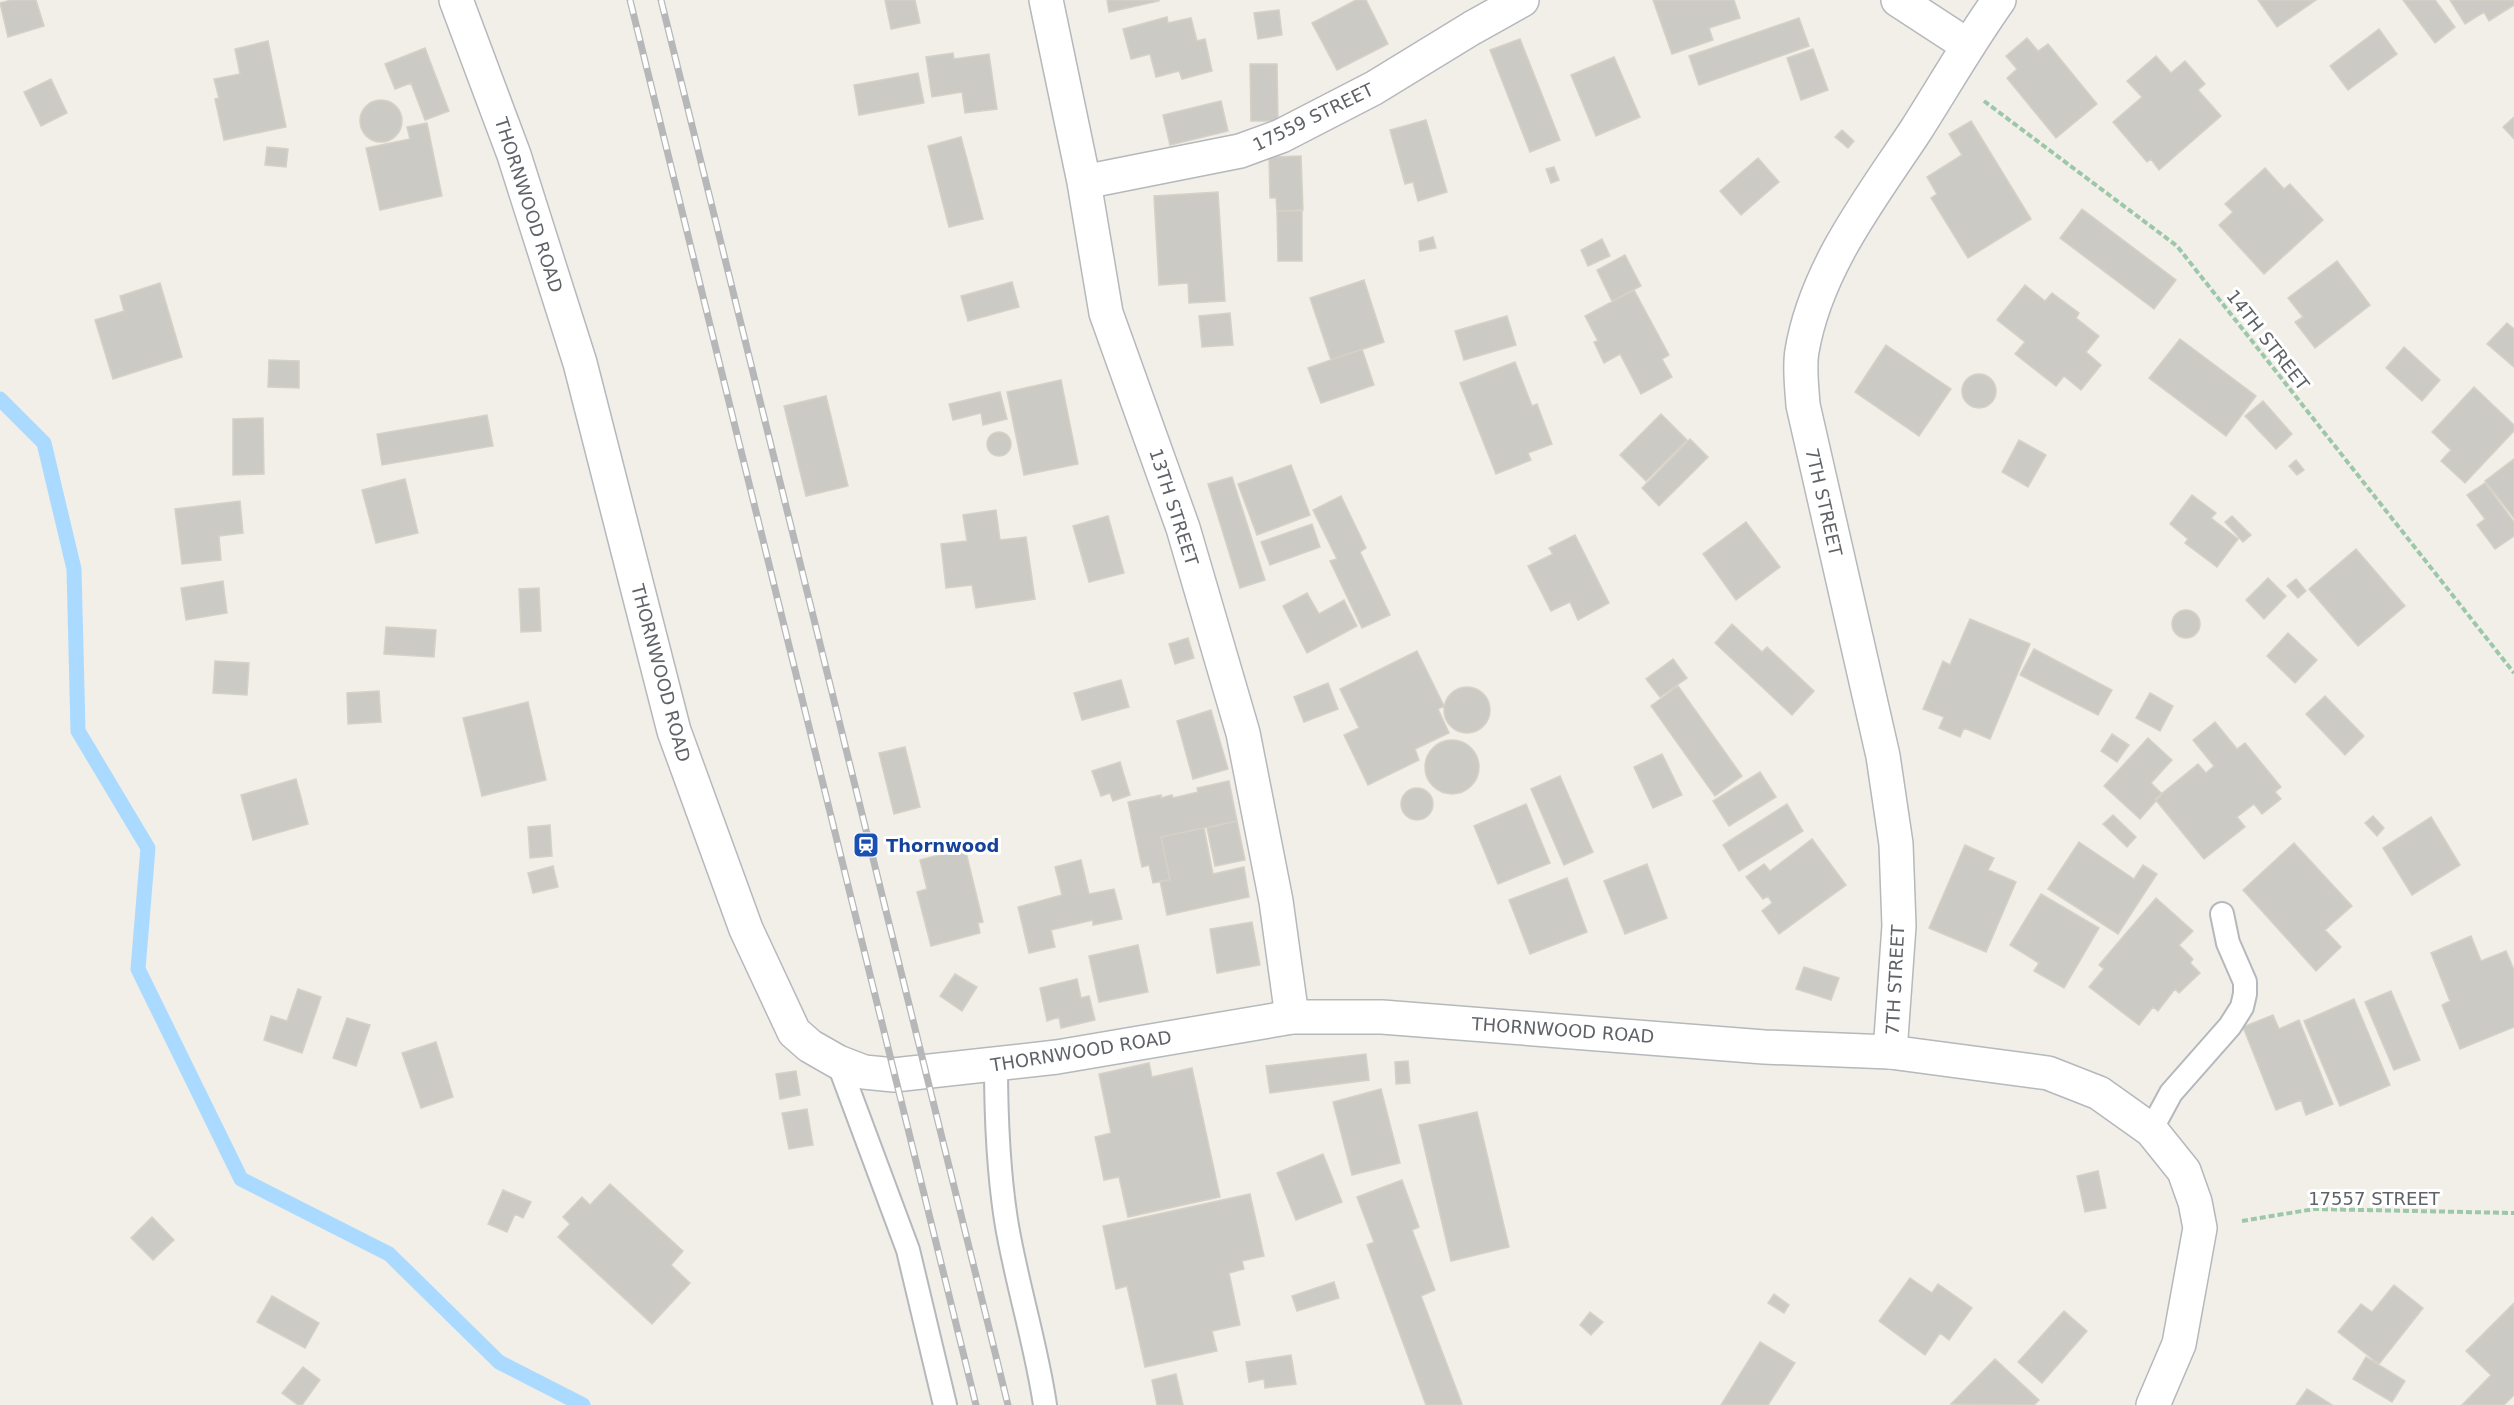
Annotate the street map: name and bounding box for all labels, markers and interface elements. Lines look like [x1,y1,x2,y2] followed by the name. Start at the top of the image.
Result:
[1249,78,1378,155] street label: 17559 STREET
[490,114,567,295] street label: THORNWOOD ROAD
[2222,286,2314,395] street label: 14TH STREET
[1145,446,1203,569] street label: 13TH STREET
[1801,446,1847,559] street label: 7TH STREET
[627,581,695,764] street label: THORNWOOD ROAD
[851,830,881,860] station icon: Thornwood
[886,835,999,856] place label: Thornwood
[1882,923,1908,1036] street label: 7TH STREET
[1470,1013,1655,1047] street label: THORNWOOD ROAD
[988,1026,1173,1076] street label: THORNWOOD ROAD
[2308,1188,2441,1209] street label: 17557 STREET

